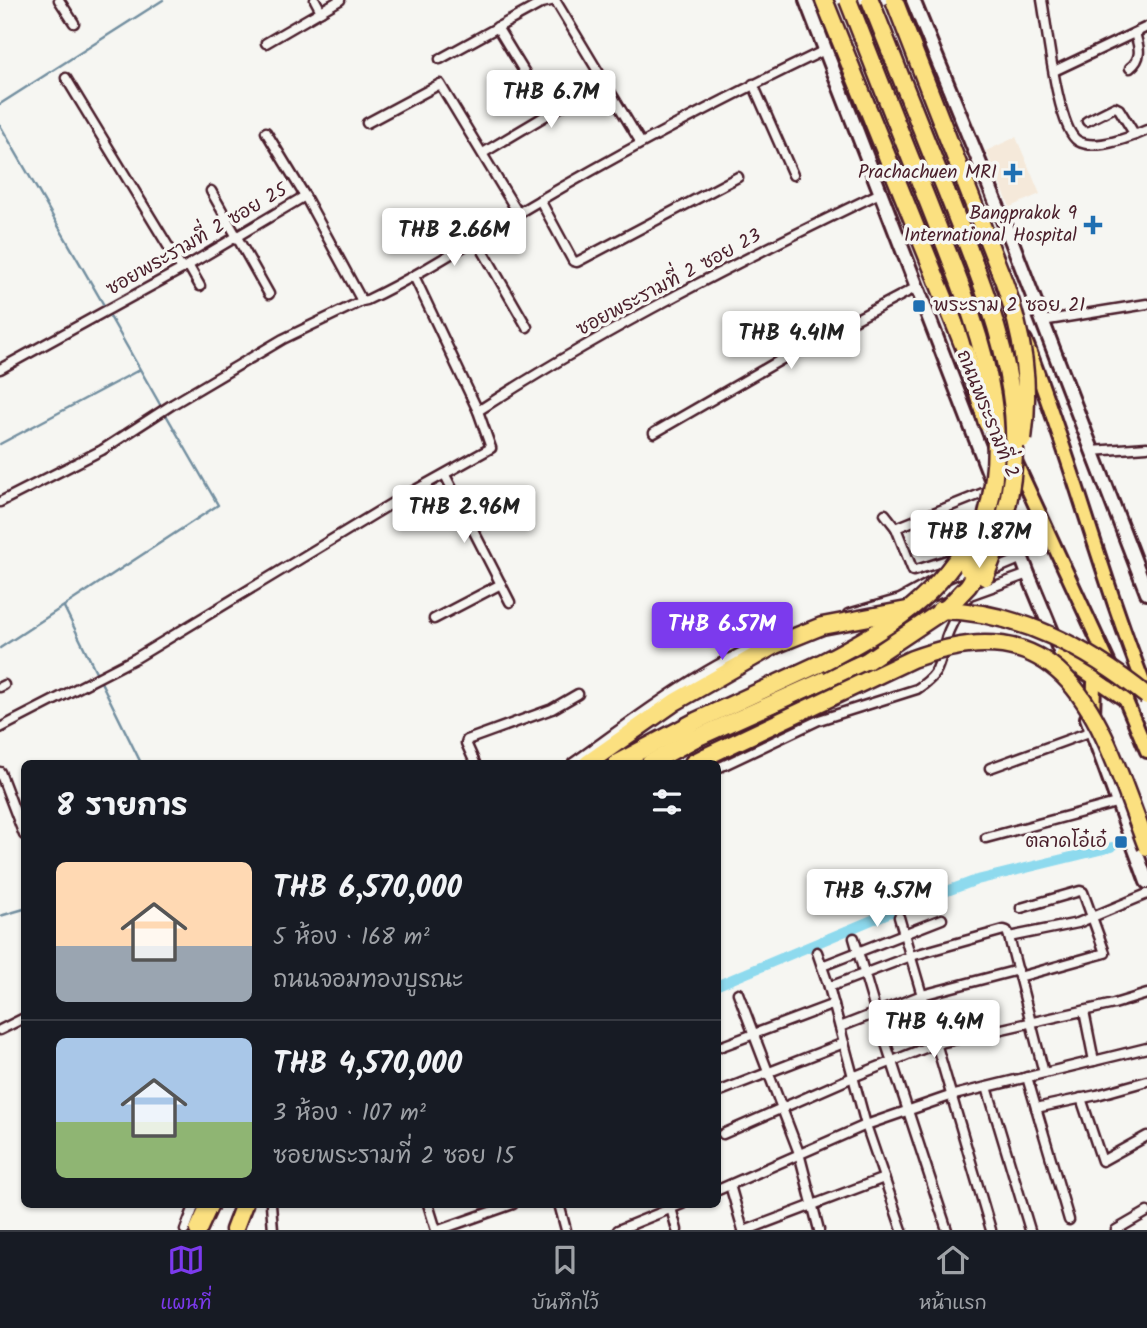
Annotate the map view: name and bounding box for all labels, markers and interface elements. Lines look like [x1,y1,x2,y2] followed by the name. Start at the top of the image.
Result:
[479,71,623,130] pin: THB 6.7M
[503,75,599,111] text: THB 6.7M
[858,158,997,188] place label: Prachachuen MRI
[1003,163,1023,183] marker: Prachachuen MRI
[99,171,295,304] street label: ซอยพระรามที่ 2 ซอย 25
[904,199,1077,251] place label: Bangprakok 9 International Hospital
[374,208,534,268] pin: THB 2.66M
[398,213,510,249] text: THB 2.66M
[1083,215,1103,235] marker: Bangprakok 9 International Hospital
[569,218,767,344] street label: ซอยพระรามที่ 2 ซอย 23
[933,291,1085,321] place label: พระราม 2 ซอย 21
[911,298,927,314] marker: พระราม 2 ซอย 21
[711,312,871,371] pin: THB 4.41M
[738,316,844,352] text: THB 4.41M
[948,344,1030,483] street label: ถนนพระรามที่ 2
[384,486,544,545] pin: THB 2.96M
[408,490,520,526] text: THB 2.96M
[899,510,1059,570] pin: THB 1.87M
[927,515,1031,551] text: THB 1.87M
[642,602,802,662] pin: THB 6.57M
[668,607,776,643] text: THB 6.57M
[56,783,188,831] text: 8 รายการ
[648,783,686,821] icon: filters
[1025,827,1107,857] place label: ตลาดโอ๋เอ๋
[1113,834,1129,850] marker: ตลาดโอ๋เอ๋
[273,865,462,913] text: THB 6,570,000
[797,870,957,929] pin: THB 4.57M
[823,874,931,910] text: THB 4.57M
[112,890,196,974] icon: home
[273,920,429,956] text: 5 ห้อง · 168 m²
[273,963,463,999] text: ถนนจอมทองบูรณะ
[862,1000,1006,1060] pin: THB 4.4M
[885,1005,983,1041] text: THB 4.4M
[273,1041,462,1089] text: THB 4,570,000
[112,1066,196,1150] icon: home
[273,1096,426,1132] text: 3 ห้อง · 107 m²
[273,1139,515,1175] text: ซอยพระรามที่ 2 ซอย 15
[160,1241,211,1319] tab: แผนที่
[532,1241,599,1319] tab: บันทึกไว้
[919,1241,987,1319] tab: หน้าแรก

